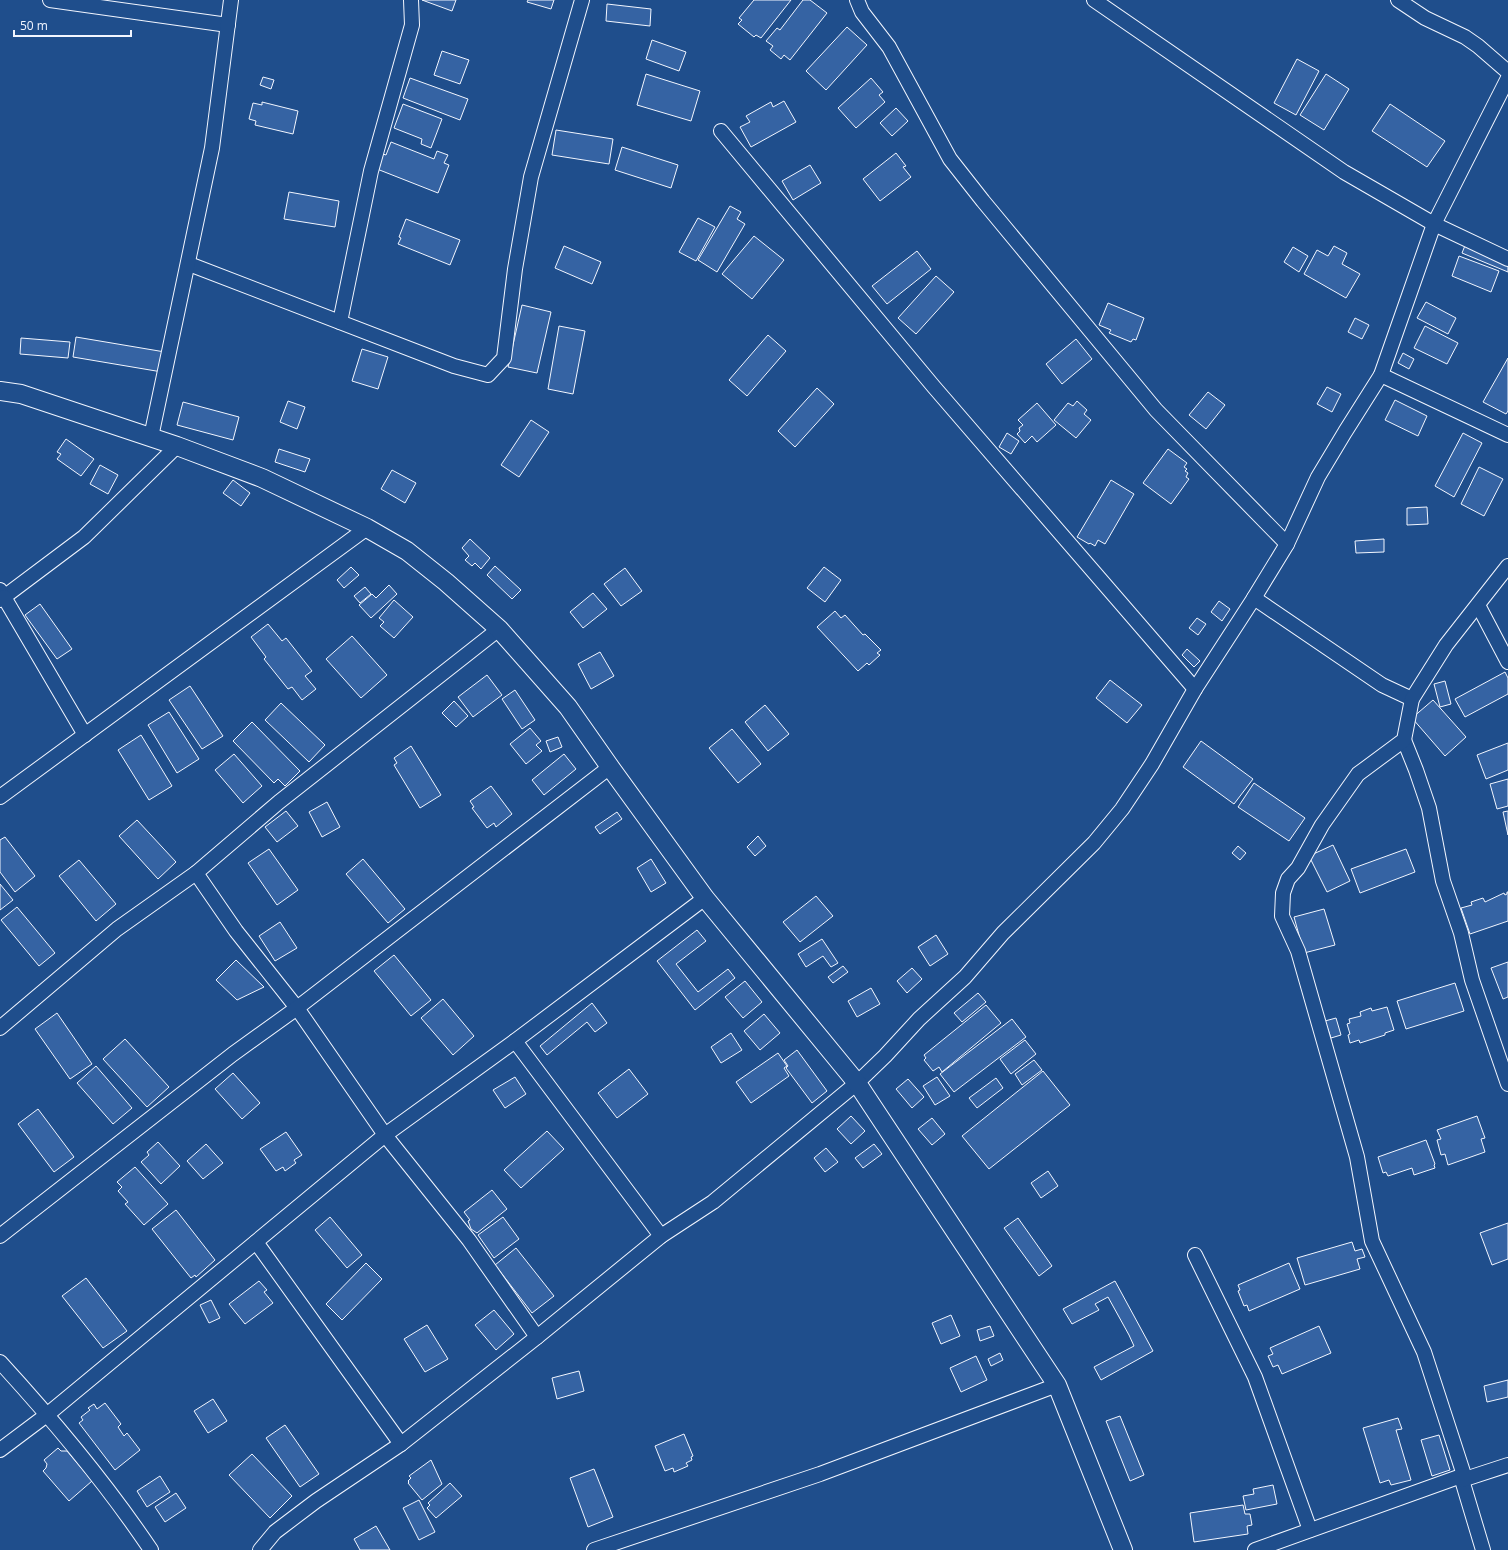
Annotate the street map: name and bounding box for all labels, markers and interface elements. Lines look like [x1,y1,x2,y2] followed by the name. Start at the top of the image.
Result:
[14,12,131,38] scale bar
[20,17,48,34] text: 50 m

